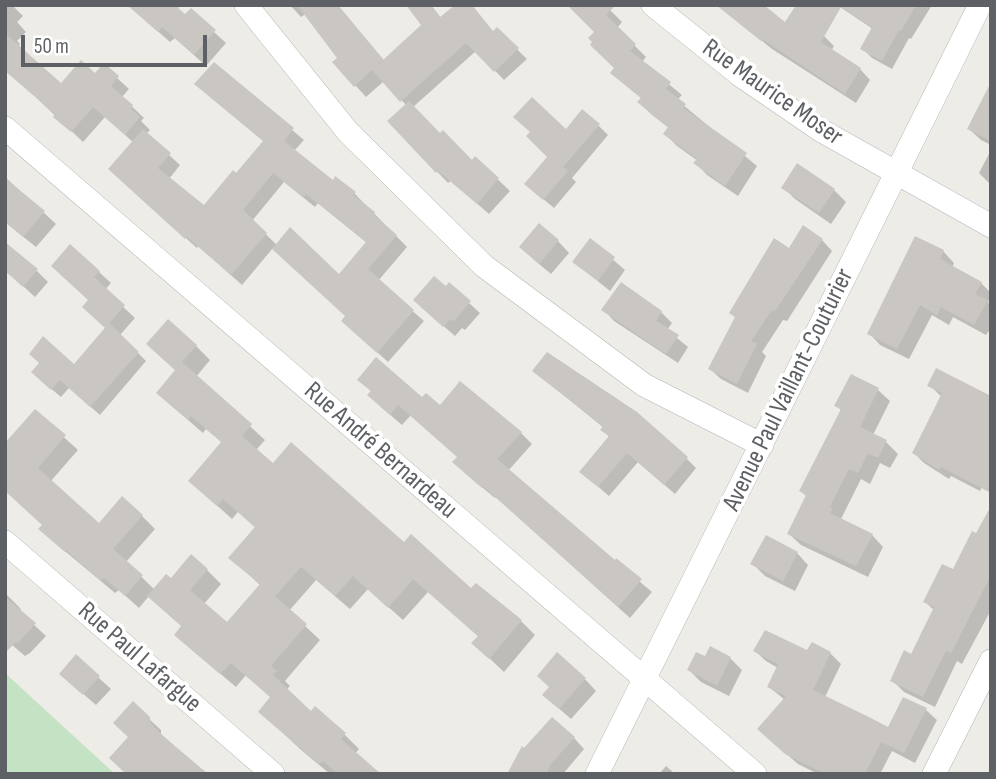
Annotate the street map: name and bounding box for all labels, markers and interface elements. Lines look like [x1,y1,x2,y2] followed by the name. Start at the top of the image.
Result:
[24,21,210,65] scale bar
[696,33,848,153] street label: Rue Maurice Moser
[34,34,69,59] text: 50 m
[717,264,861,516] street label: Avenue Paul Vaillant-Couturier
[297,376,463,526] street label: Rue André Bernardeau
[71,596,207,720] street label: Rue Paul Lafargue

